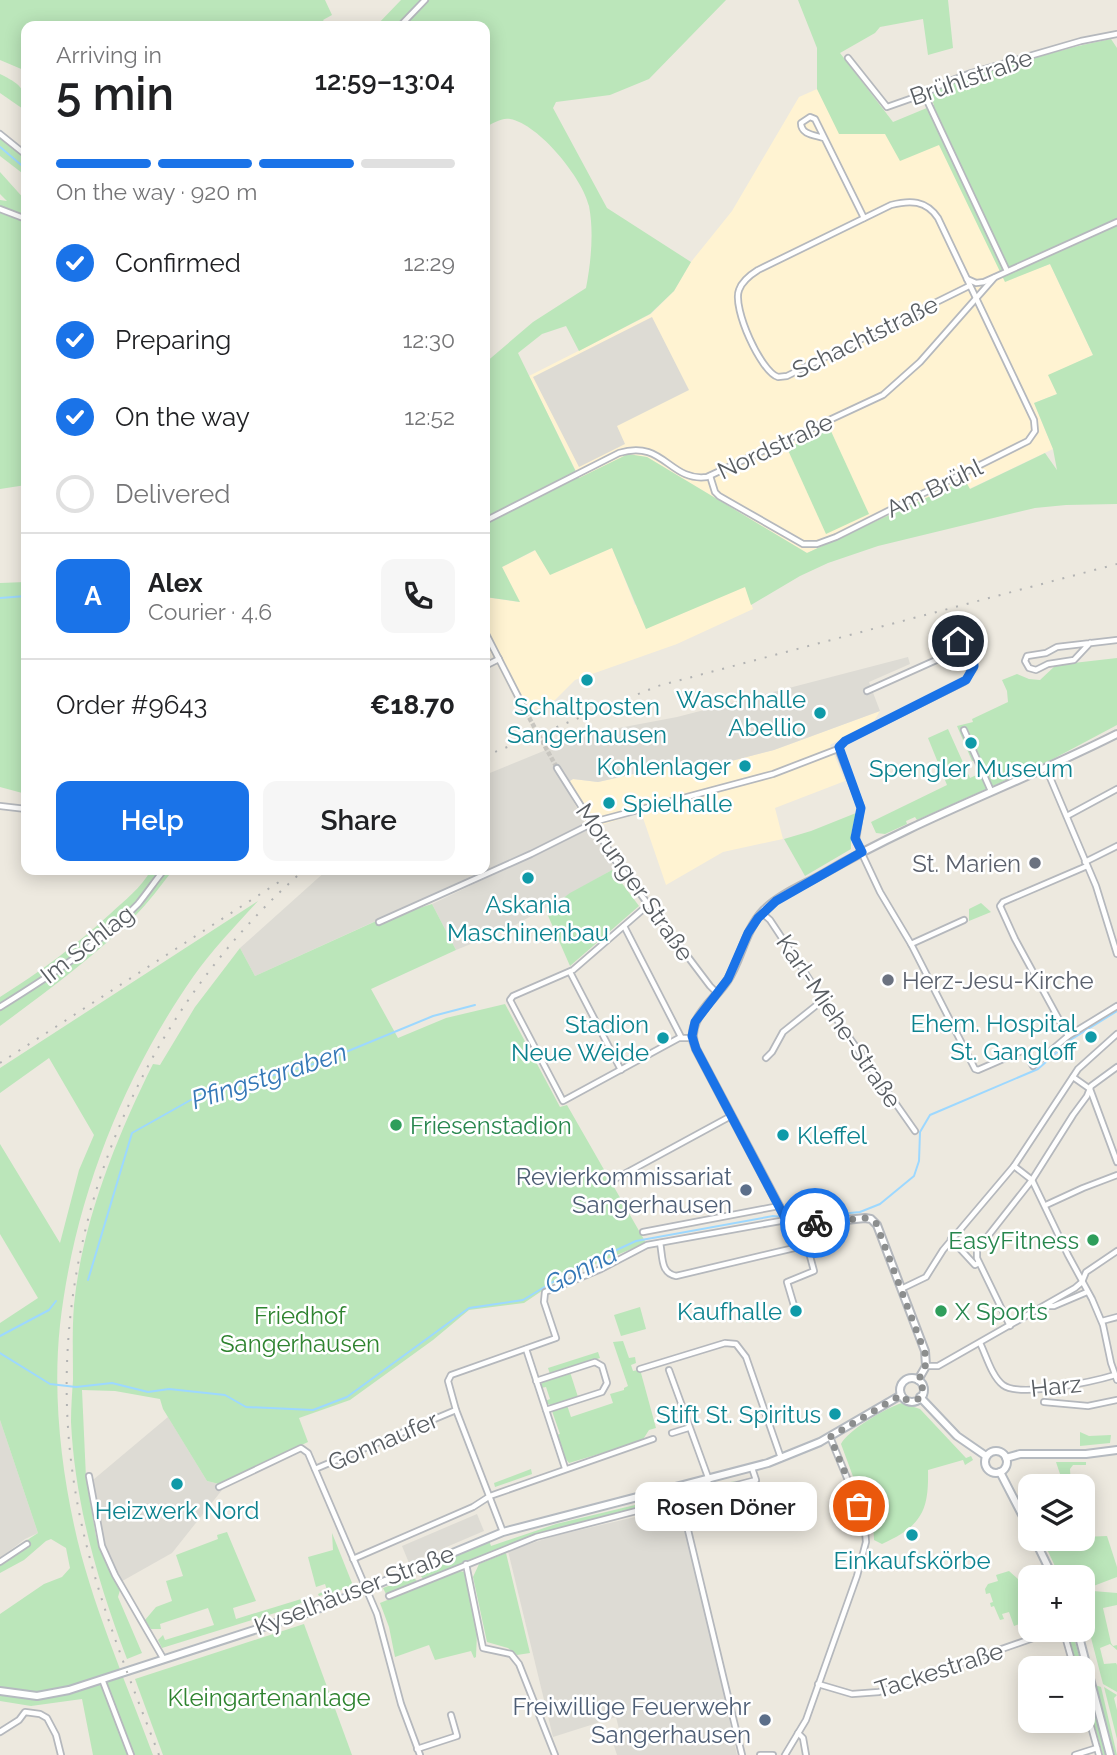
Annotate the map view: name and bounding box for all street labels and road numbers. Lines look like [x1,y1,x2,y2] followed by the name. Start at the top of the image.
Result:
[906,43,1036,111] street label: Brühlstraße
[787,289,943,385] street label: Schachtstraße
[713,407,837,485] street label: Nordstraße
[881,452,987,524] street label: Am Brühl
[570,798,700,966] street label: Morunger Straße
[35,899,139,989] street label: Im Schlag
[770,929,908,1113] street label: Karl-Miehe-Straße
[1029,1369,1083,1403] street label: Harz
[324,1405,443,1477] street label: Gonnaufer
[250,1539,458,1641] street label: Kyselhäuser Straße
[871,1636,1007,1704] street label: Tackestraße

